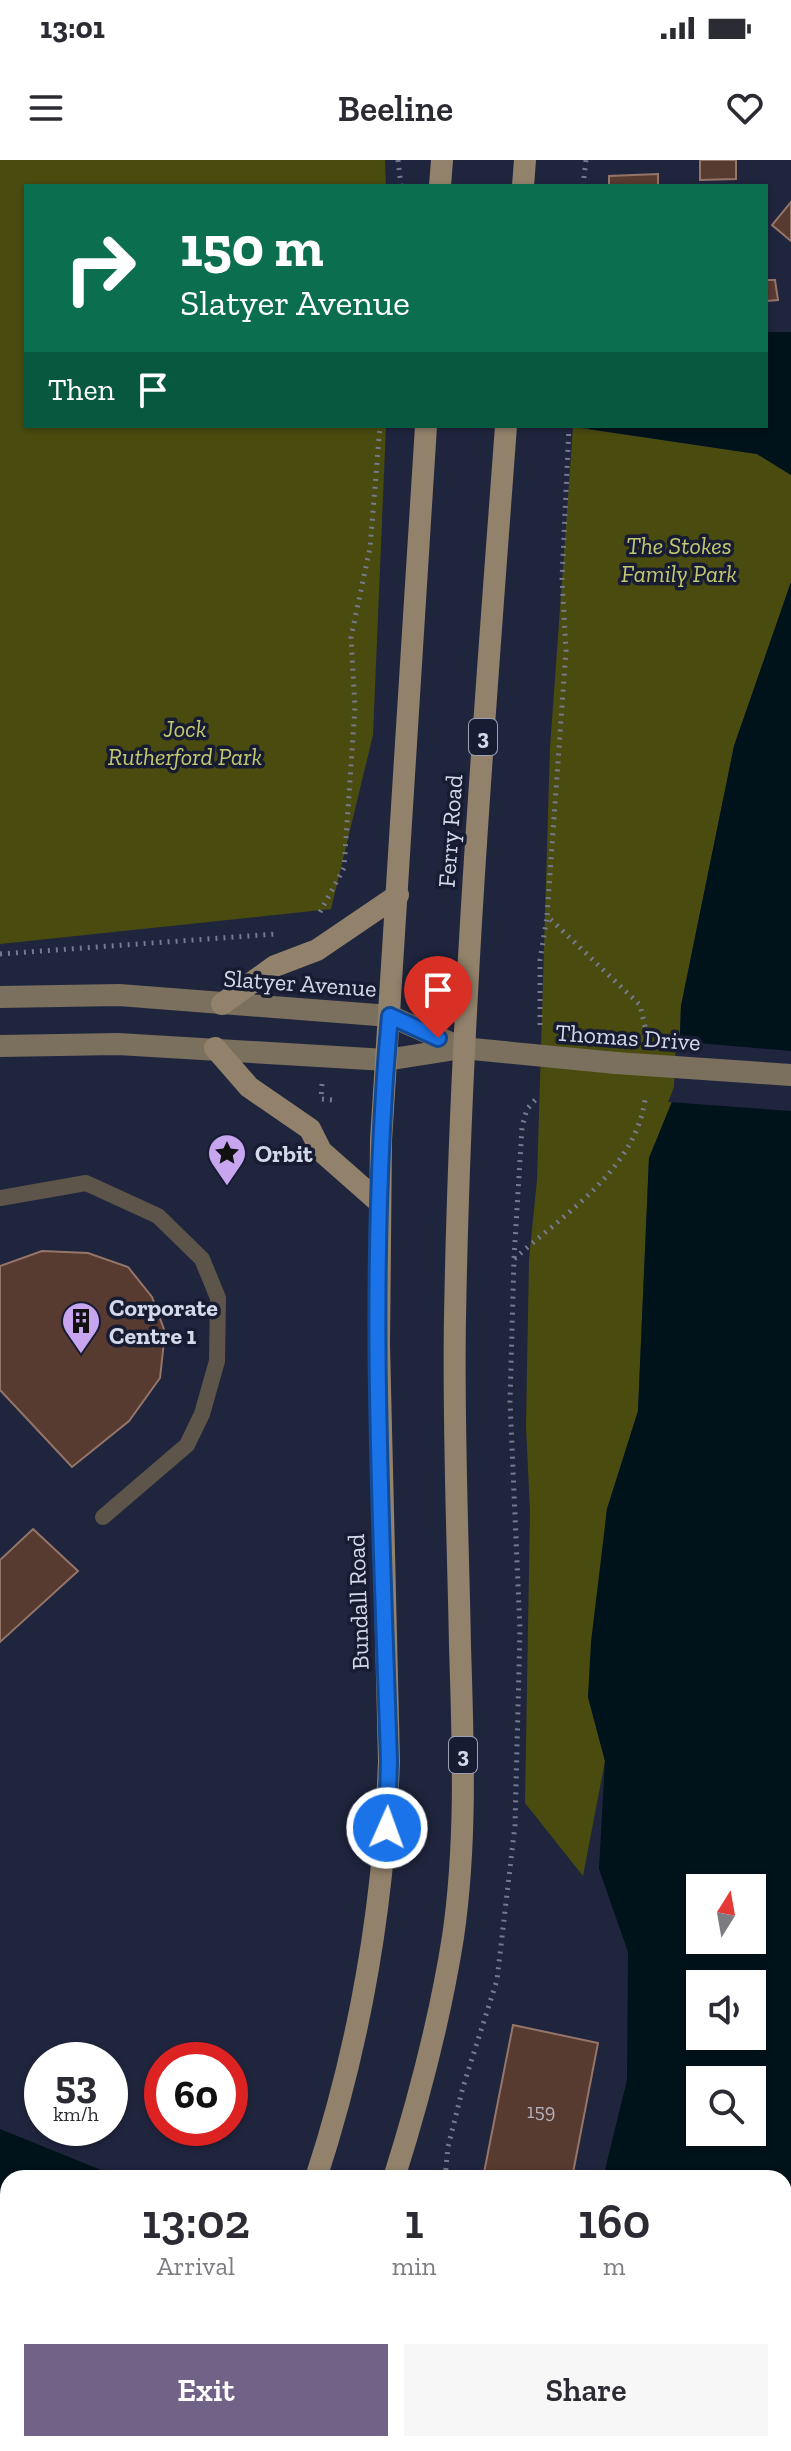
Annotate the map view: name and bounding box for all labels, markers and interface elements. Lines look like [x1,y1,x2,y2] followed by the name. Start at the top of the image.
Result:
[40,10,105,46] text: 13:01
[24,86,68,130] icon: menu
[723,86,767,130] icon: heart
[338,87,453,130] text: Beeline
[180,213,324,280] text: 150 m
[48,216,152,320] icon: right
[180,281,410,324] text: Slatyer Avenue
[131,368,175,412] icon: arrive
[48,372,115,408] text: Then
[621,531,737,588] park label: The Stokes Family Park
[108,714,262,771] park label: Jock Rutherford Park
[469,719,497,755] road number: 3
[432,774,468,888] street label: Ferry Road
[404,956,472,1038] pin
[222,963,378,1003] street label: Slatyer Avenue
[416,968,460,1012] icon: arrive
[554,1017,702,1057] street label: Thomas Drive
[206,1132,248,1187] place icon: Orbit
[255,1139,313,1168] place label: Orbit
[109,1293,218,1350] place label: Corporate Centre 1
[60,1300,102,1355] building icon: Corporate Centre 1
[341,1533,375,1671] street label: Bundall Road
[449,1737,477,1773] road number: 3
[345,1786,429,1870] position arrow
[686,1874,766,1954] north arrow
[686,1874,766,2146] map controls
[686,1970,766,2050] button: sound
[144,2042,248,2146] speed limit sign: 60
[55,2060,97,2108] text: 53
[686,2066,766,2146] button: search
[527,2099,555,2123] house number: 159
[53,2102,99,2126] text: km/h
[142,2193,250,2250] text: 13:02
[404,2193,424,2250] text: 1
[578,2193,650,2250] text: 160
[157,2250,235,2282] text: Arrival
[392,2250,436,2282] text: min
[603,2250,625,2282] text: m
[24,2344,388,2436] button: Exit
[404,2344,768,2436] button: Share

